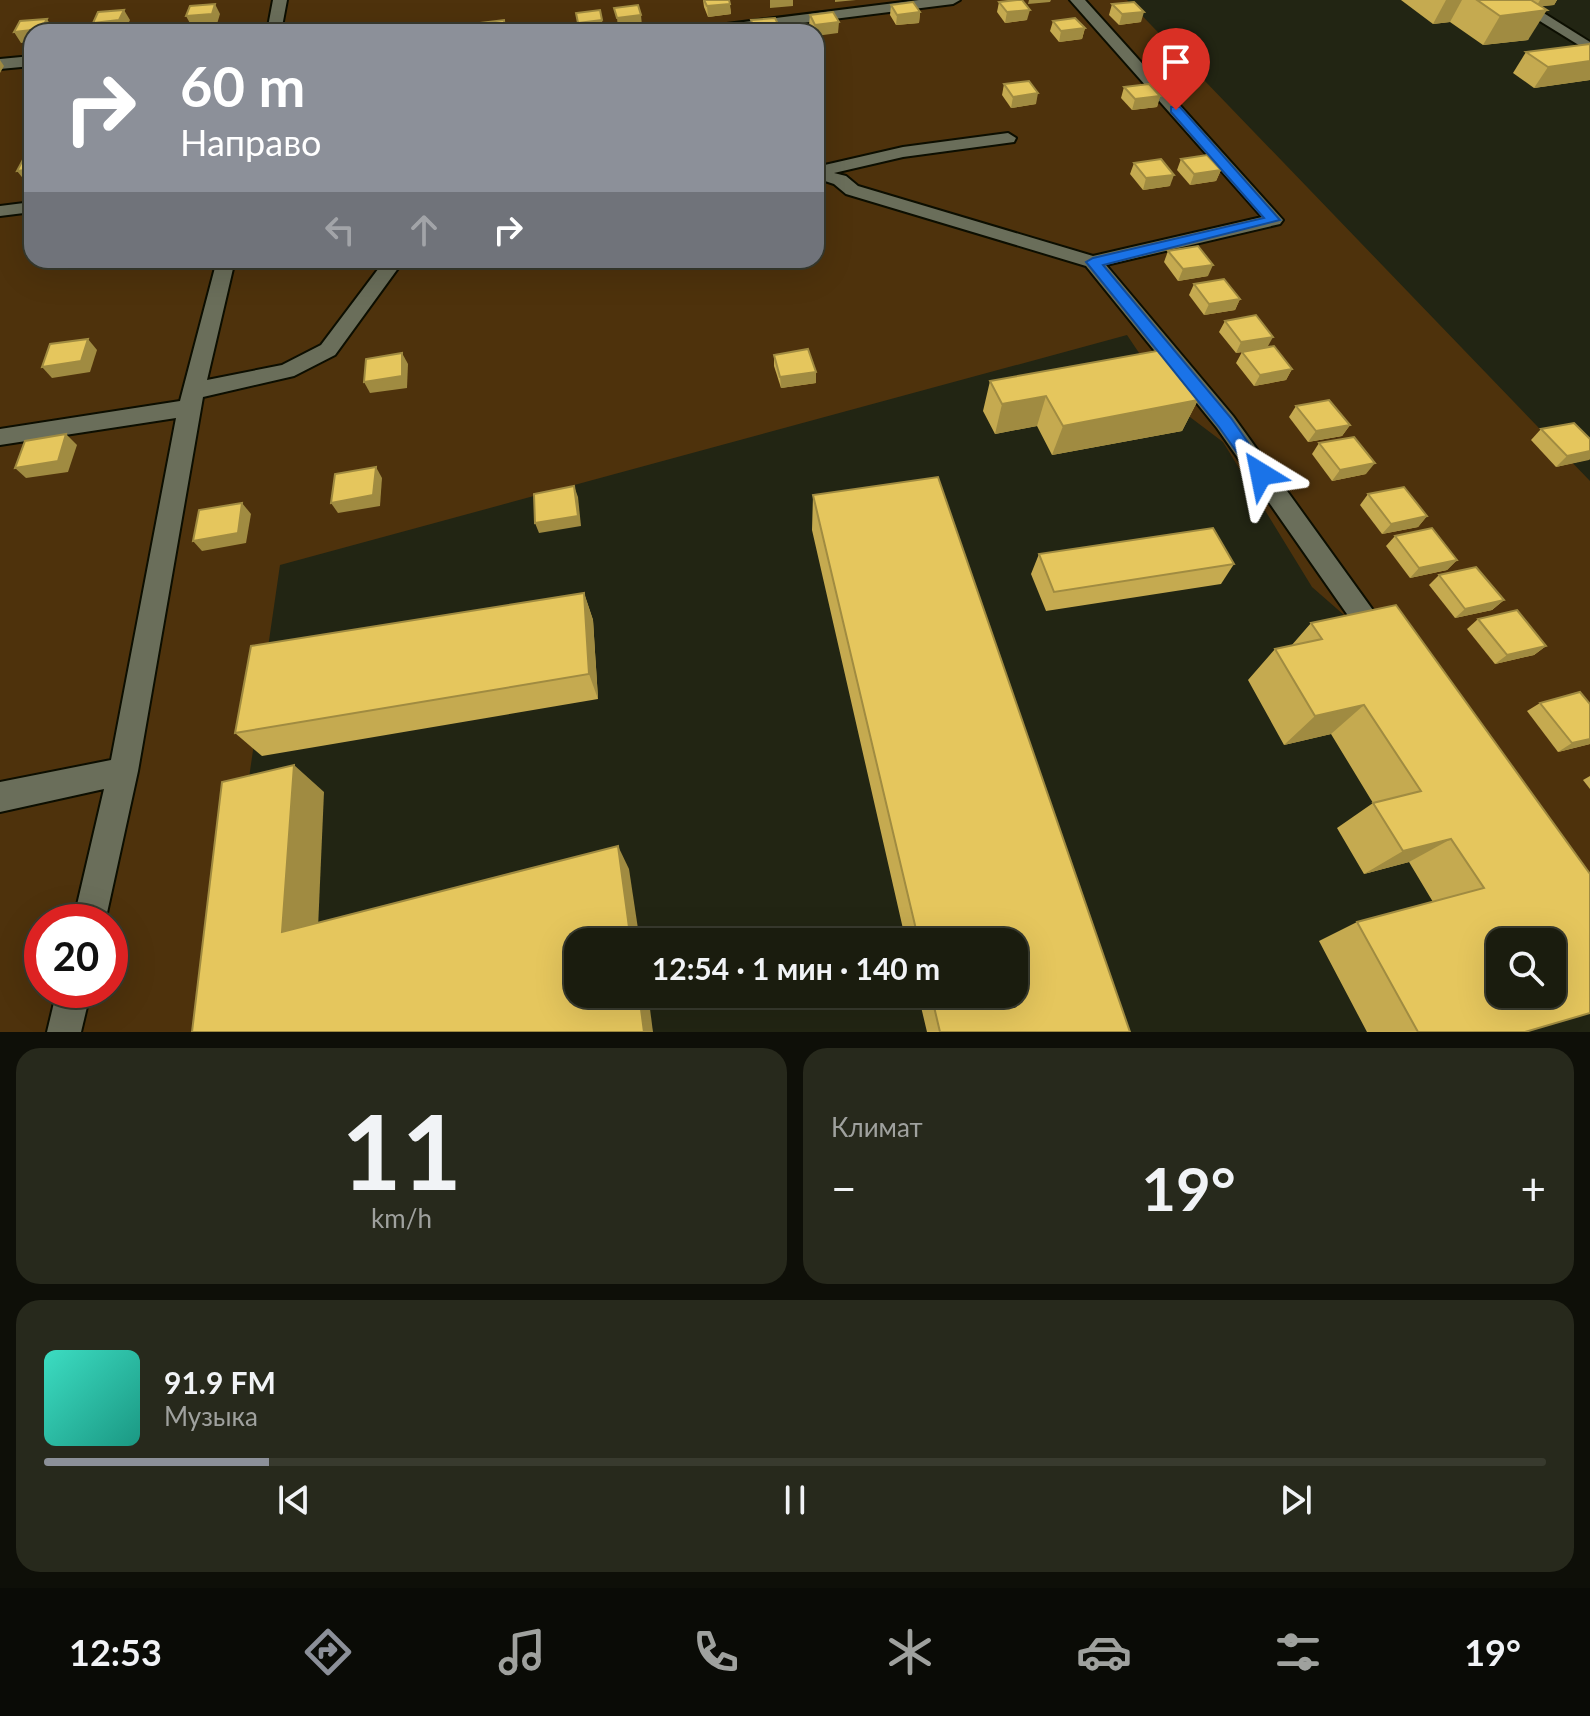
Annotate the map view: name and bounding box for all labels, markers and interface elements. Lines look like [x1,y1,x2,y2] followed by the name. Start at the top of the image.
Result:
[1142,28,1210,110] pin
[1154,40,1198,84] icon: arrive
[180,52,305,119] text: 60 m
[48,56,152,160] icon: right
[180,120,321,164] text: Направо
[318,208,362,252] icon: left
[402,208,446,252] icon: ahead
[486,208,530,252] icon: right
[1219,432,1303,516] position arrow
[24,904,128,1008] speed limit sign: 20
[1486,928,1566,1008] map controls
[1486,928,1566,1008] button: search
[652,950,940,986] text: 12:54 · 1 мин · 140 m
[341,1087,462,1212] text: 11
[831,1111,923,1143] text: Климат
[1141,1152,1236,1224] text: 19°
[831,1162,857,1214] text: −
[1520,1162,1546,1214] text: +
[371,1202,432,1234] text: km/h
[164,1364,276,1400] text: 91.9 FM
[164,1400,258,1432] text: Музыка
[272,1478,316,1522] icon: previous
[773,1478,817,1522] icon: pause
[1274,1478,1318,1522] icon: next
[300,1624,356,1680] icon: directions
[494,1624,550,1680] icon: music
[688,1624,744,1680] icon: phone
[882,1624,938,1680] icon: climate
[1076,1624,1132,1680] icon: car
[1270,1624,1326,1680] icon: filters
[69,1630,162,1674] text: 12:53
[1464,1630,1521,1674] text: 19°

